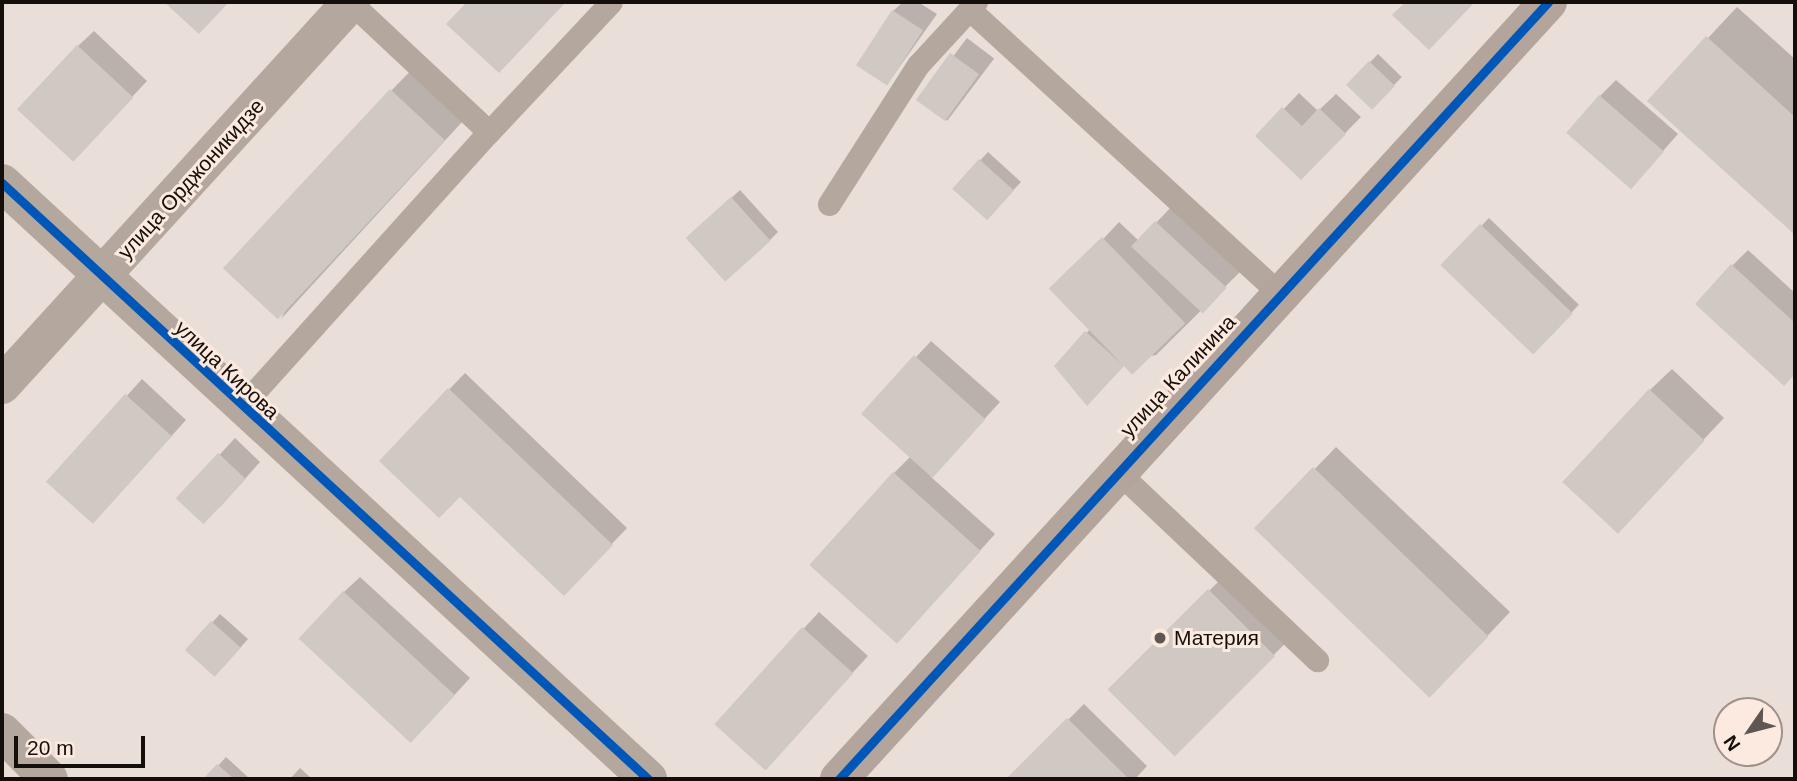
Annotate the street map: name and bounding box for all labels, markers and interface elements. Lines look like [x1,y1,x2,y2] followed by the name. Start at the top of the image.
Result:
[112,94,270,264] street label: улица Орджоникидзе
[1115,310,1241,442] street label: улица Калинина
[170,315,284,425] street label: улица Кирова
[1174,625,1259,651] place label: Материя
[1152,630,1168,646] marker: Материя
[1713,697,1783,767] north arrow
[18,722,149,766] scale bar
[1719,732,1745,755] text: N
[27,736,74,759] text: 20 m

